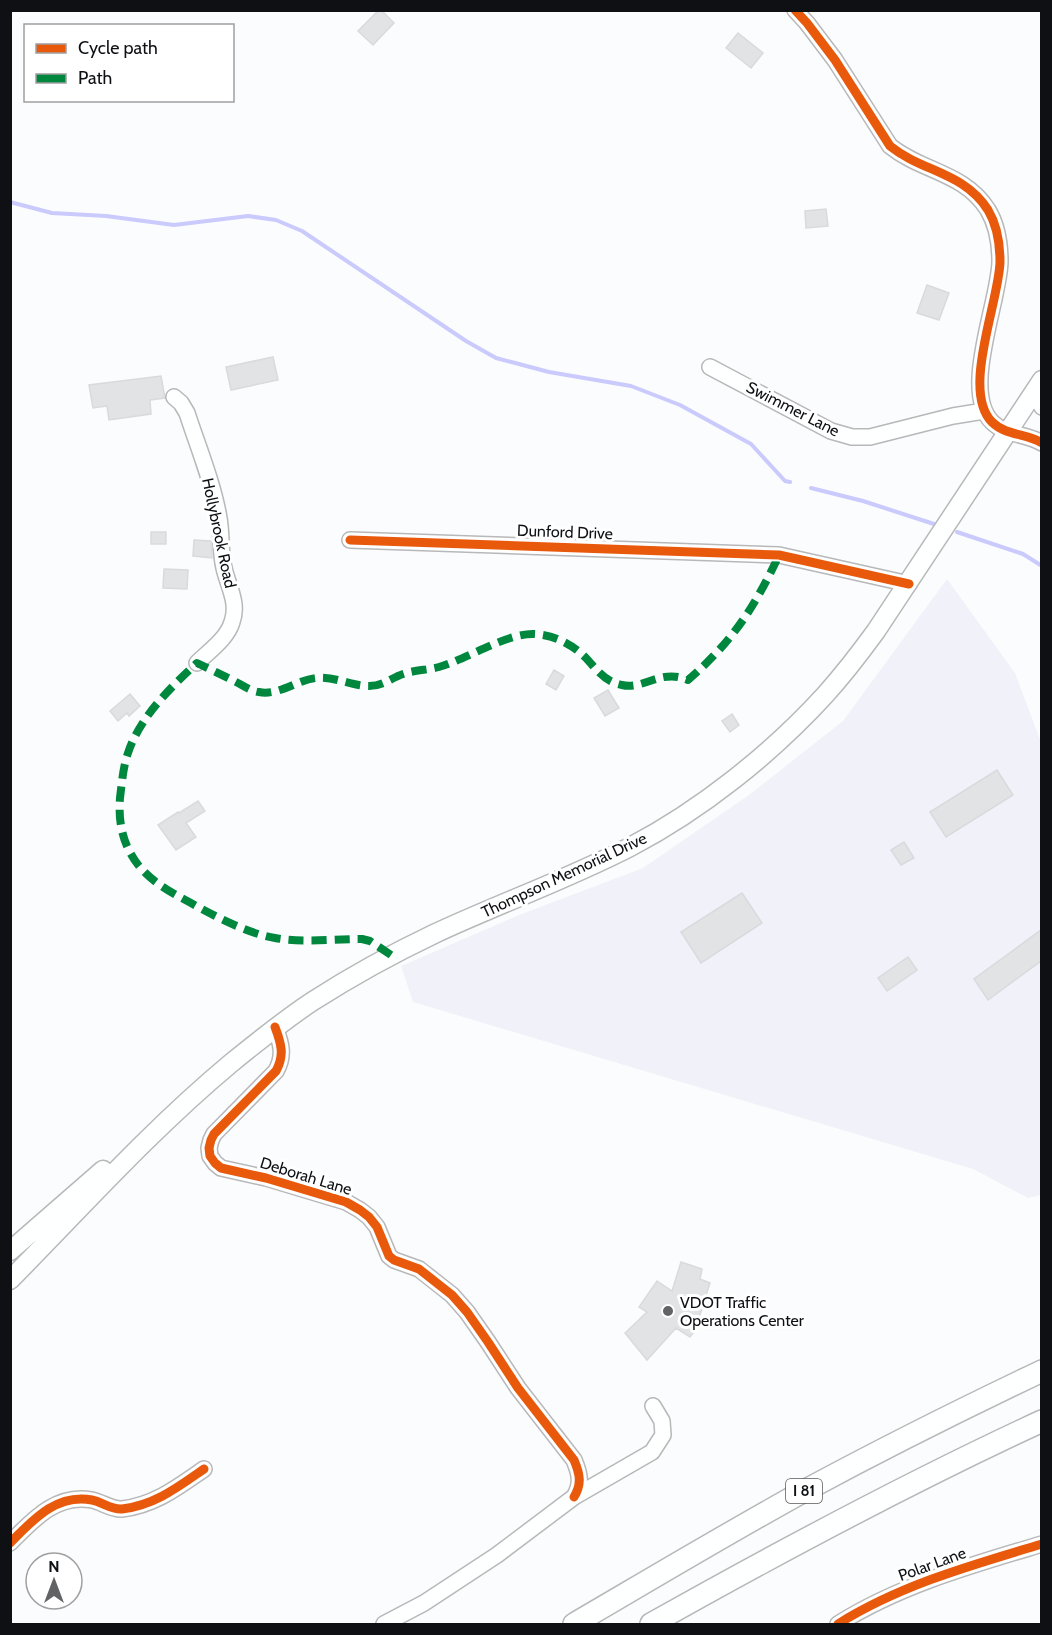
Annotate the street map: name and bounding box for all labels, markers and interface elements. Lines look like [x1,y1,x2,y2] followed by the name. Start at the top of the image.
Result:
[24,24,234,102] legend
[78,37,158,59] text: Cycle path
[78,67,112,89] text: Path
[743,377,843,441] street label: Swimmer Lane
[198,476,240,590] street label: Hollybrook Road
[517,521,613,543] street label: Dunford Drive
[478,828,650,922] street label: Thompson Memorial Drive
[258,1153,354,1199] street label: Deborah Lane
[680,1293,805,1330] place label: VDOT Traffic Operations Center
[661,1304,675,1318] marker: VDOT Traffic Operations Center
[786,1479,822,1503] road number: I 81
[896,1543,968,1585] street label: Polar Lane
[24,1551,84,1611] north arrow
[48,1557,60,1576] text: N

